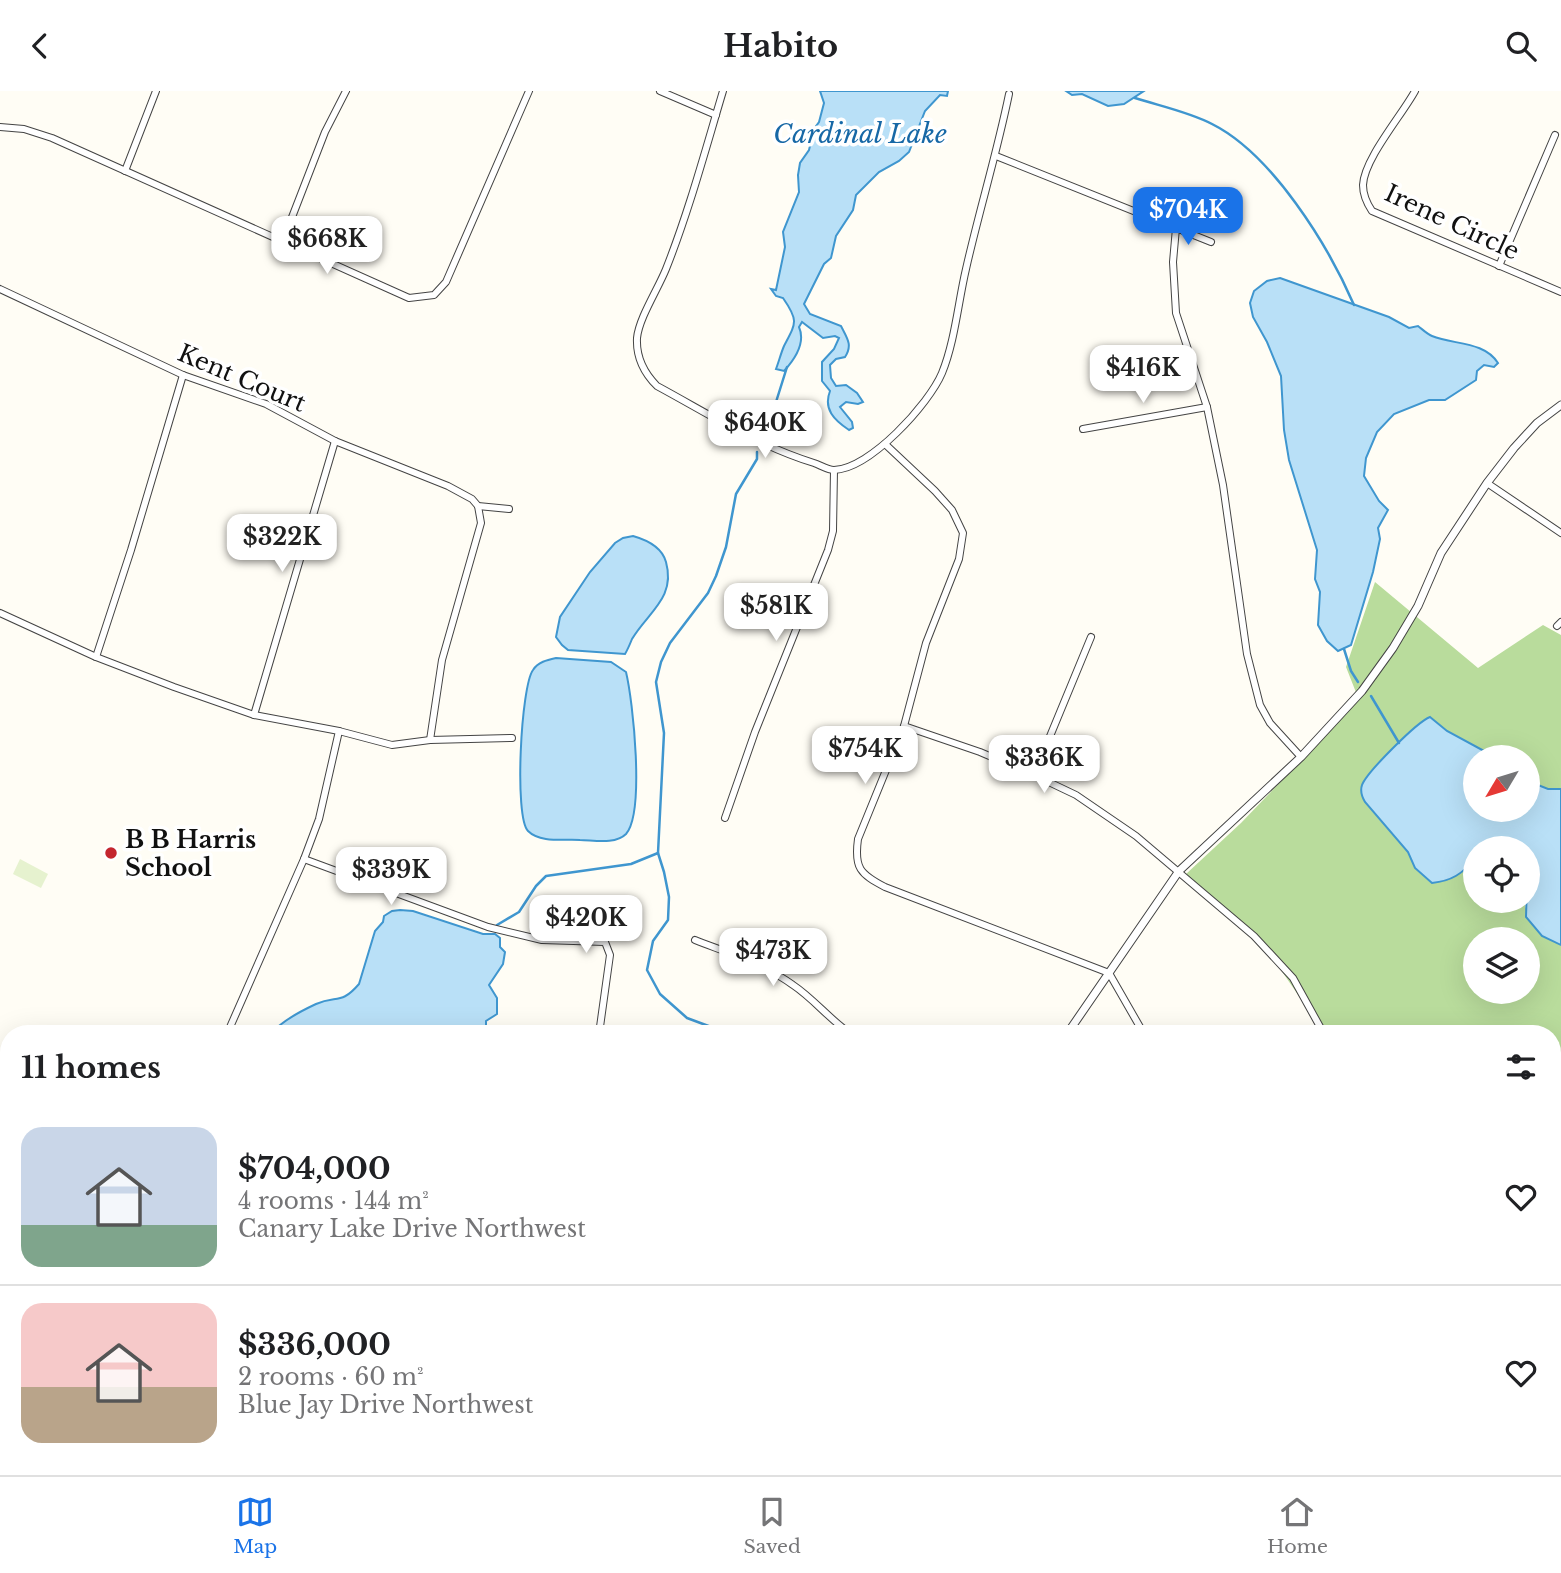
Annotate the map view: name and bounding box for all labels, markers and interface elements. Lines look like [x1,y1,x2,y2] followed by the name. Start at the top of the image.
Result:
[723,26,838,66] text: Habito
[21,27,59,65] icon: back
[1502,27,1540,65] icon: search
[773,118,947,150] water label: Cardinal Lake
[1380,178,1524,266] street label: Irene Circle
[1139,187,1237,247] pin: $704K
[1149,196,1227,224] text: $704K
[278,216,376,276] pin: $668K
[287,225,367,253] text: $668K
[174,338,310,418] street label: Kent Court
[1094,345,1192,405] pin: $416K
[1106,354,1180,382] text: $416K
[716,401,814,460] pin: $640K
[724,409,806,437] text: $640K
[233,515,331,574] pin: $322K
[243,523,321,551] text: $322K
[727,583,825,643] pin: $581K
[740,592,812,620] text: $581K
[816,727,914,786] pin: $754K
[828,735,902,763] text: $754K
[995,735,1093,795] pin: $336K
[1005,744,1083,772] text: $336K
[1463,745,1540,823] north arrow
[1463,745,1540,1004] map controls
[125,825,256,882] place label: B B Harris School
[1463,836,1540,913] button: locate
[103,845,119,861] marker: B B Harris School
[342,847,440,907] pin: $339K
[352,856,430,884] text: $339K
[537,895,635,955] pin: $420K
[545,904,627,932] text: $420K
[1463,927,1540,1004] button: layers
[724,929,822,988] pin: $473K
[735,937,811,965] text: $473K
[1502,1048,1540,1086] icon: filters
[21,1049,161,1086] text: 11 homes
[238,1150,391,1187] text: $704,000
[77,1155,161,1239] icon: home
[1502,1178,1540,1216] icon: heart
[238,1187,429,1215] text: 4 rooms · 144 m²
[238,1215,586,1243] text: Canary Lake Drive Northwest
[238,1326,391,1363] text: $336,000
[77,1331,161,1415] icon: home
[1502,1354,1540,1392] icon: heart
[238,1363,424,1391] text: 2 rooms · 60 m²
[238,1391,533,1419] text: Blue Jay Drive Northwest
[233,1493,277,1558] tab: Map
[744,1493,801,1558] tab: Saved
[1267,1493,1328,1558] tab: Home

